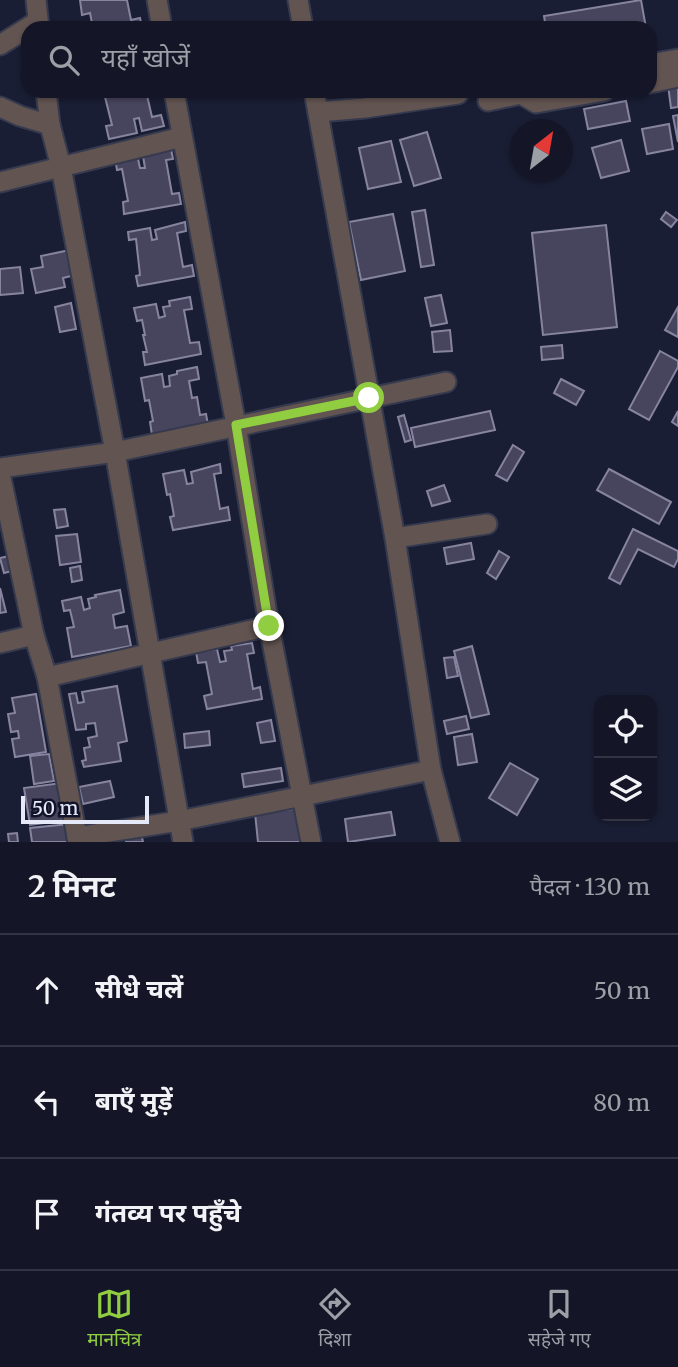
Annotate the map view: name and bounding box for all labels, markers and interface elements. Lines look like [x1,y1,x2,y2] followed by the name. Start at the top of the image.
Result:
[21,21,657,98] search box
[45,41,83,79] icon: search
[101,41,190,74] text: यहाँ खोजें
[510,119,573,182] north arrow
[353,382,384,413] route start
[253,610,284,641] route end
[594,695,657,821] map controls
[594,695,657,758] button: locate
[594,758,657,821] button: layers
[21,793,149,825] scale bar
[32,796,78,820] text: 50 m
[28,867,116,905] text: 2 मिनट
[530,872,650,901] text: पैदल · 130 m
[28,971,66,1009] icon: ahead
[95,972,183,1005] text: सीधे चलें
[594,976,650,1005] text: 50 m
[28,1083,66,1121] icon: left
[95,1084,172,1117] text: बाएँ मुड़ें
[593,1088,650,1117] text: 80 m
[28,1195,66,1233] icon: arrive
[95,1196,241,1229] text: गंतव्य पर पहुँचे
[87,1285,141,1354] tab: मानचित्र
[316,1285,354,1354] tab: दिशा
[528,1285,591,1354] tab: सहेजे गए

